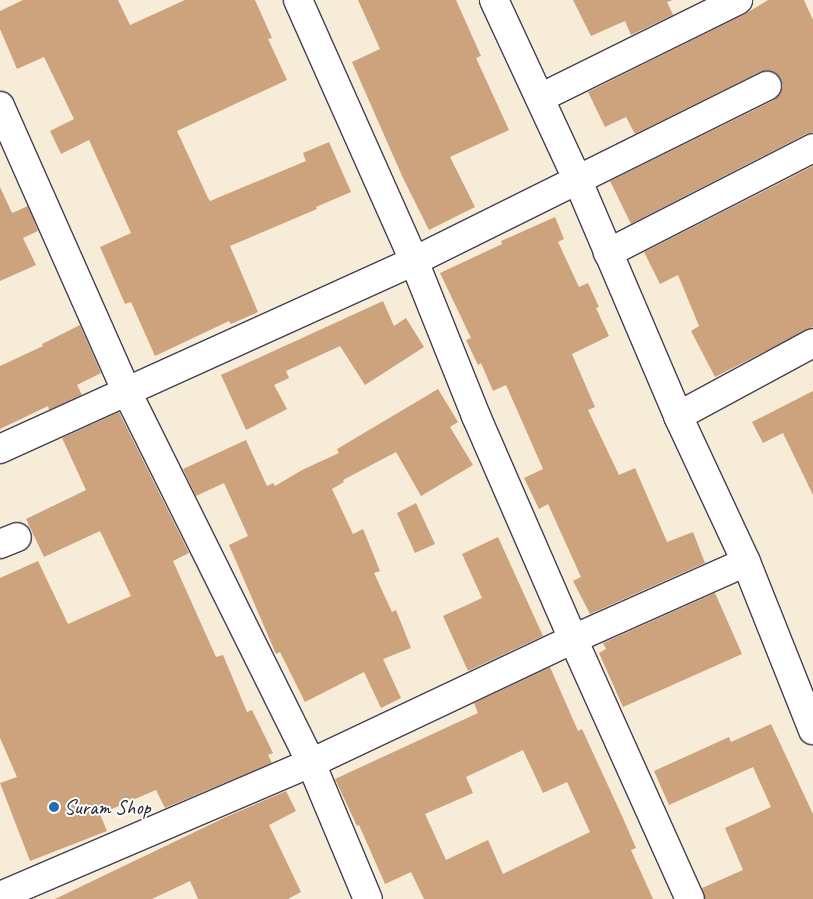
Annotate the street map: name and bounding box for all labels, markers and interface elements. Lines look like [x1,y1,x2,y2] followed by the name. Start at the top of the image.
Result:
[64,794,151,820] place label: Suram Shop
[48,801,60,813] marker: Suram Shop

